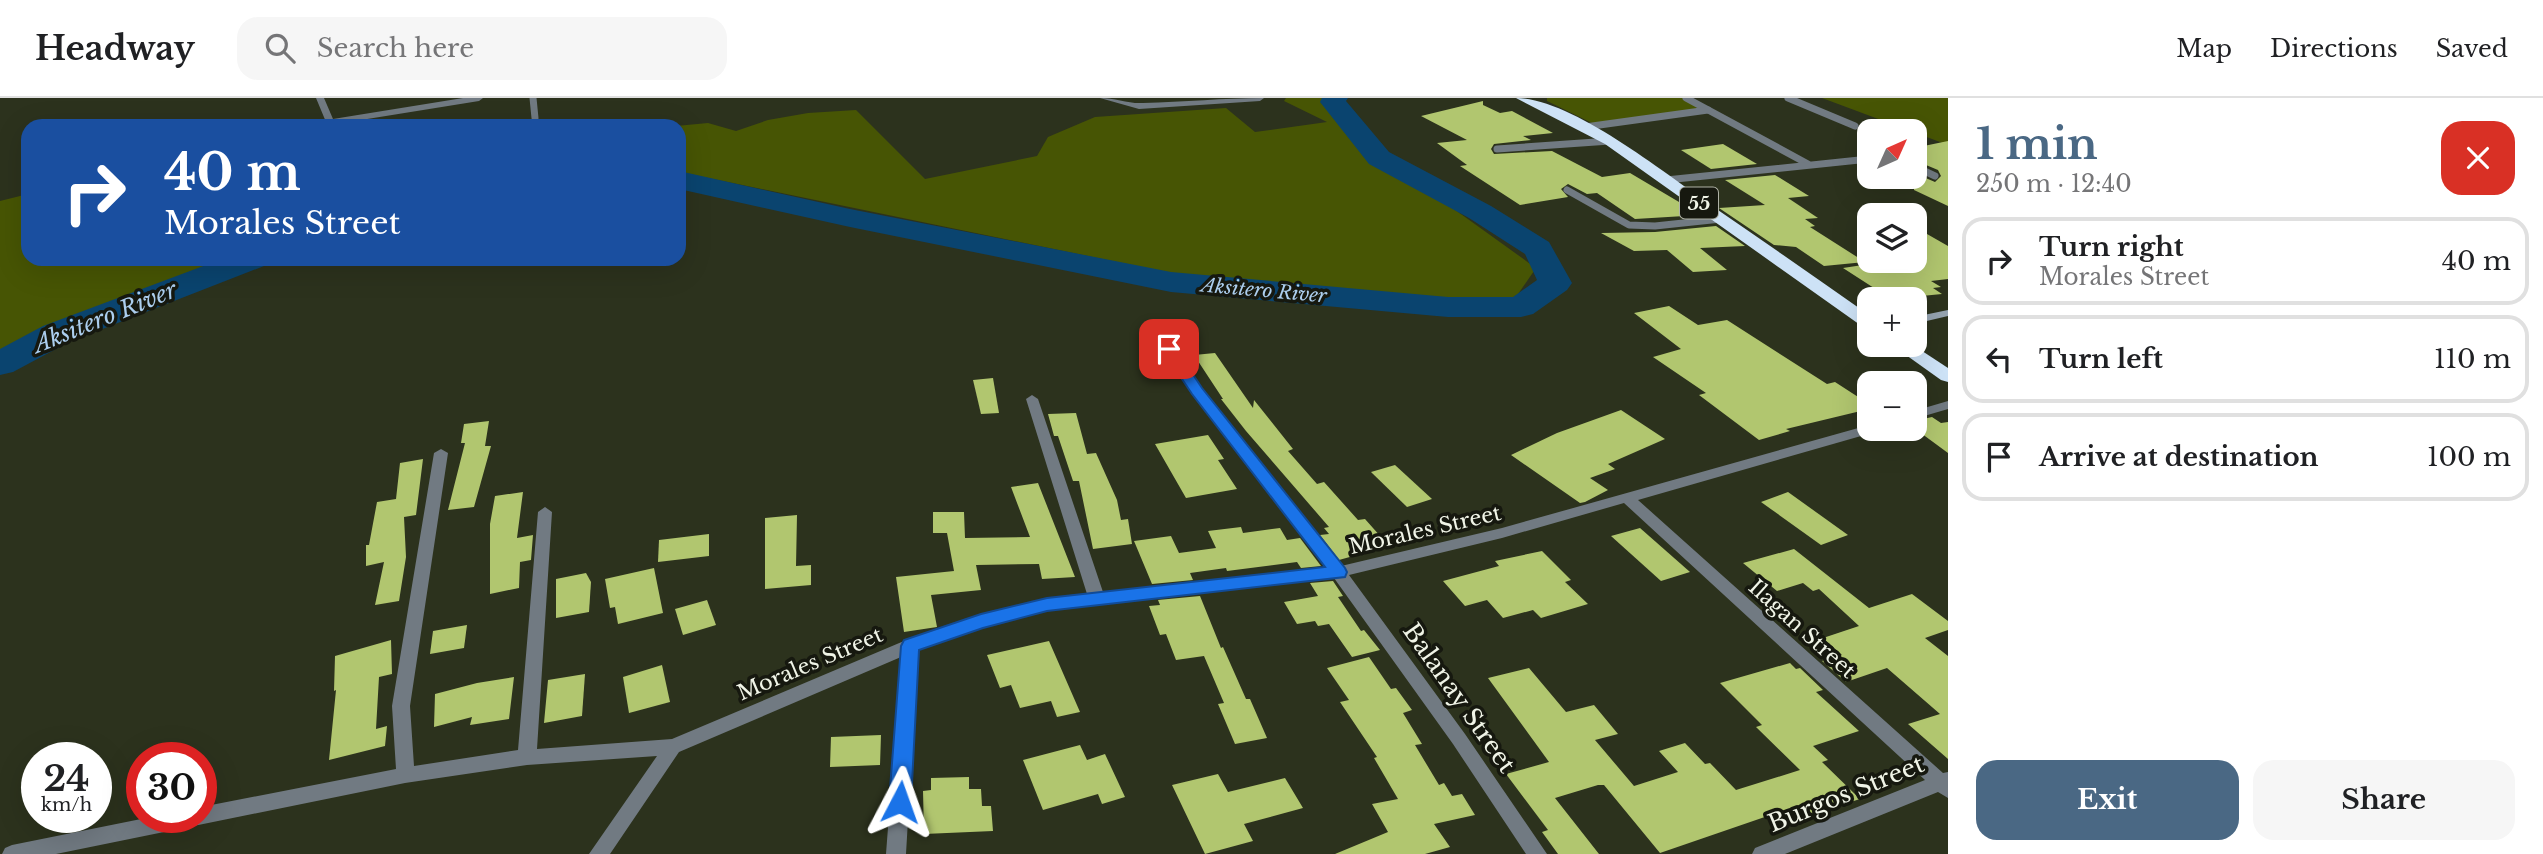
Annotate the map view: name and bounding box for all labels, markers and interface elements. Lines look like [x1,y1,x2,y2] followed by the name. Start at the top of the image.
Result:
[237,17,727,80] search box
[35,28,195,69] text: Headway
[261,29,299,67] icon: search
[317,32,474,64] text: Search here
[2176,34,2232,63] text: Map
[2270,34,2398,63] text: Directions
[2436,34,2508,63] text: Saved
[1976,118,2098,170] text: 1 min
[1857,119,1927,189] north arrow
[1857,119,1927,441] map controls
[2441,121,2515,195] button: close
[164,142,301,203] text: 40 m
[49,147,140,238] icon: right
[1976,170,2132,198] text: 250 m · 12:40
[1680,188,1718,218] road number: 55
[164,203,401,243] text: Morales Street
[1857,203,1927,273] button: layers
[2039,231,2184,263] text: Turn right
[1980,242,2018,280] icon: right
[2442,245,2511,277] text: 40 m
[2039,263,2209,291] text: Morales Street
[1197,273,1329,308] water label: Aksitero River
[26,275,182,360] water label: Aksitero River
[1857,287,1927,357] button: +
[1139,319,1199,379] pin
[1150,330,1188,368] icon: arrive
[1980,340,2018,378] icon: left
[2039,343,2163,375] text: Turn left
[2434,343,2511,375] text: 110 m
[1857,371,1927,441] button: −
[1980,438,2018,476] icon: arrive
[2039,441,2319,473] text: Arrive at destination
[2427,441,2511,473] text: 100 m
[1346,500,1504,560] street label: Morales Street
[1743,574,1861,684] street label: Ilagan Street
[1397,617,1522,778] street label: Balanay Street
[733,622,887,706] street label: Morales Street
[126,742,217,833] speed limit sign: 30
[1764,749,1928,838] street label: Burgos Street
[43,757,90,800] text: 24
[1976,760,2239,840] button: Exit
[2253,760,2515,840] button: Share
[863,765,937,839] position arrow
[41,794,92,816] text: km/h

